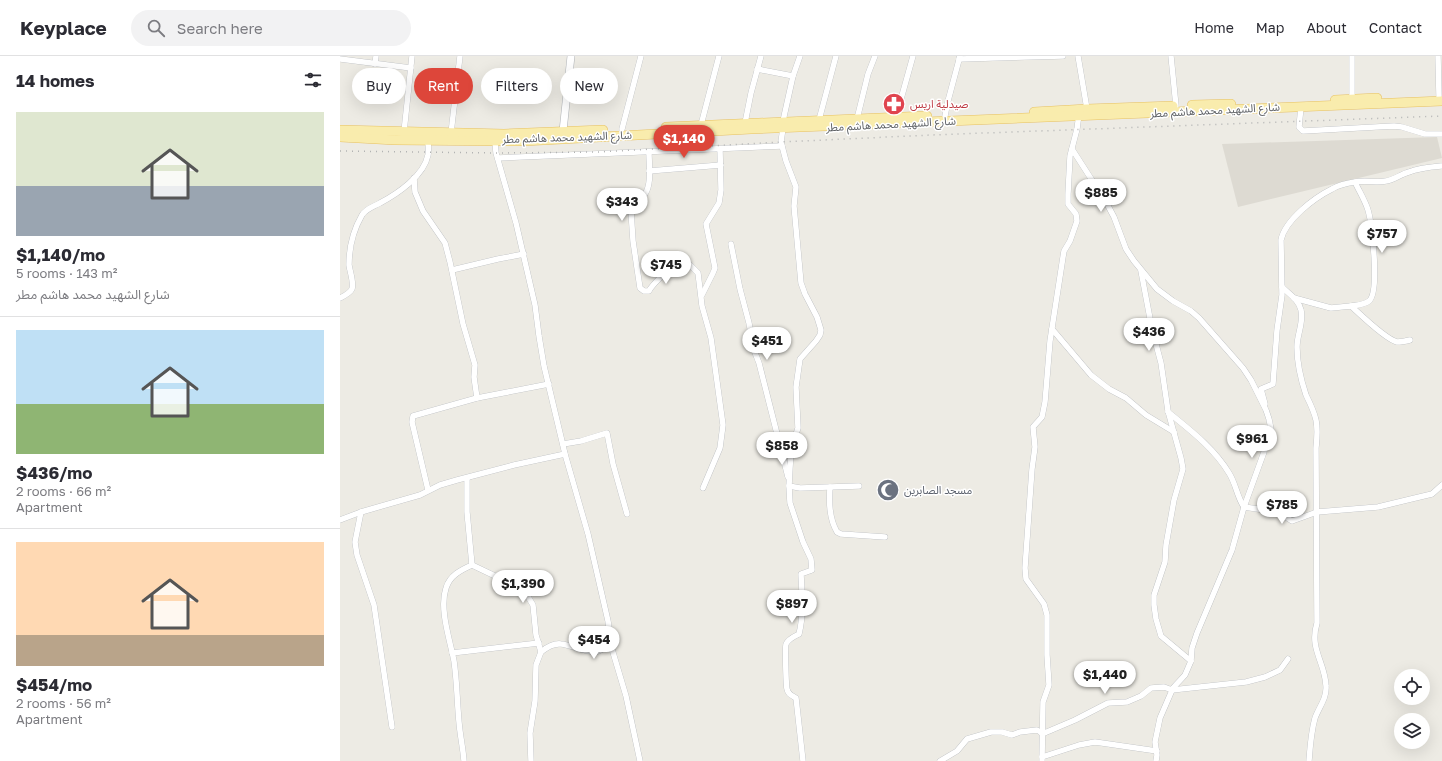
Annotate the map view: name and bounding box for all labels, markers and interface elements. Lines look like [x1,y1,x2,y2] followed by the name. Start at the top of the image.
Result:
[131,10,411,46] search box
[20,16,107,39] text: Keyplace
[145,17,167,39] icon: search
[177,19,263,37] text: Search here
[1194,19,1234,36] text: Home
[1256,19,1284,36] text: Map
[1306,19,1347,36] text: About
[1369,19,1422,36] text: Contact
[352,68,406,104] chip: Buy
[414,68,473,104] chip: Rent
[481,68,552,104] chip: Filters
[560,68,618,104] chip: New
[302,69,324,91] icon: filters
[16,70,95,91] text: 14 homes
[881,91,907,117] pharmacy icon: صيدلية اريس
[910,97,969,111] place label: صيدلية اريس
[1149,100,1281,122] street label: شارع الشهيد محمد هاشم مطر
[825,114,957,136] street label: شارع الشهيد محمد هاشم مطر
[651,125,717,159] pin: $1,140
[501,128,633,148] street label: شارع الشهيد محمد هاشم مطر
[663,130,705,146] text: $1,140
[134,138,206,210] icon: home
[1077,179,1125,213] pin: $885
[1084,184,1118,200] text: $885
[598,188,646,222] pin: $343
[606,193,638,209] text: $343
[1358,220,1406,254] pin: $757
[1367,225,1397,241] text: $757
[16,244,105,265] text: $1,140/mo
[642,251,690,285] pin: $745
[650,256,682,272] text: $745
[16,265,117,281] text: 5 rooms · 143 m²
[16,286,170,302] text: شارع الشهيد محمد هاشم مطر
[1125,318,1173,352] pin: $436
[1132,323,1166,339] text: $436
[743,327,791,361] pin: $451
[751,332,783,348] text: $451
[134,356,206,428] icon: home
[1228,425,1276,459] pin: $961
[1236,430,1268,446] text: $961
[758,432,806,466] pin: $858
[765,437,799,453] text: $858
[16,462,92,483] text: $436/mo
[875,477,901,503] mosque icon: مسجد الصابرين
[16,483,111,499] text: 2 rooms · 66 m²
[904,483,972,497] place label: مسجد الصابرين
[1258,491,1306,525] pin: $785
[1266,496,1298,512] text: $785
[16,499,83,515] text: Apartment
[134,568,206,640] icon: home
[490,570,556,604] pin: $1,390
[501,575,545,591] text: $1,390
[768,590,816,624] pin: $897
[776,595,808,611] text: $897
[570,626,618,660] pin: $454
[578,631,610,647] text: $454
[1072,661,1138,695] pin: $1,440
[1083,666,1127,682] text: $1,440
[1394,669,1430,749] map controls
[1394,669,1430,705] button: locate
[16,674,92,695] text: $454/mo
[16,695,111,711] text: 2 rooms · 56 m²
[16,711,83,727] text: Apartment
[1394,713,1430,749] button: layers

